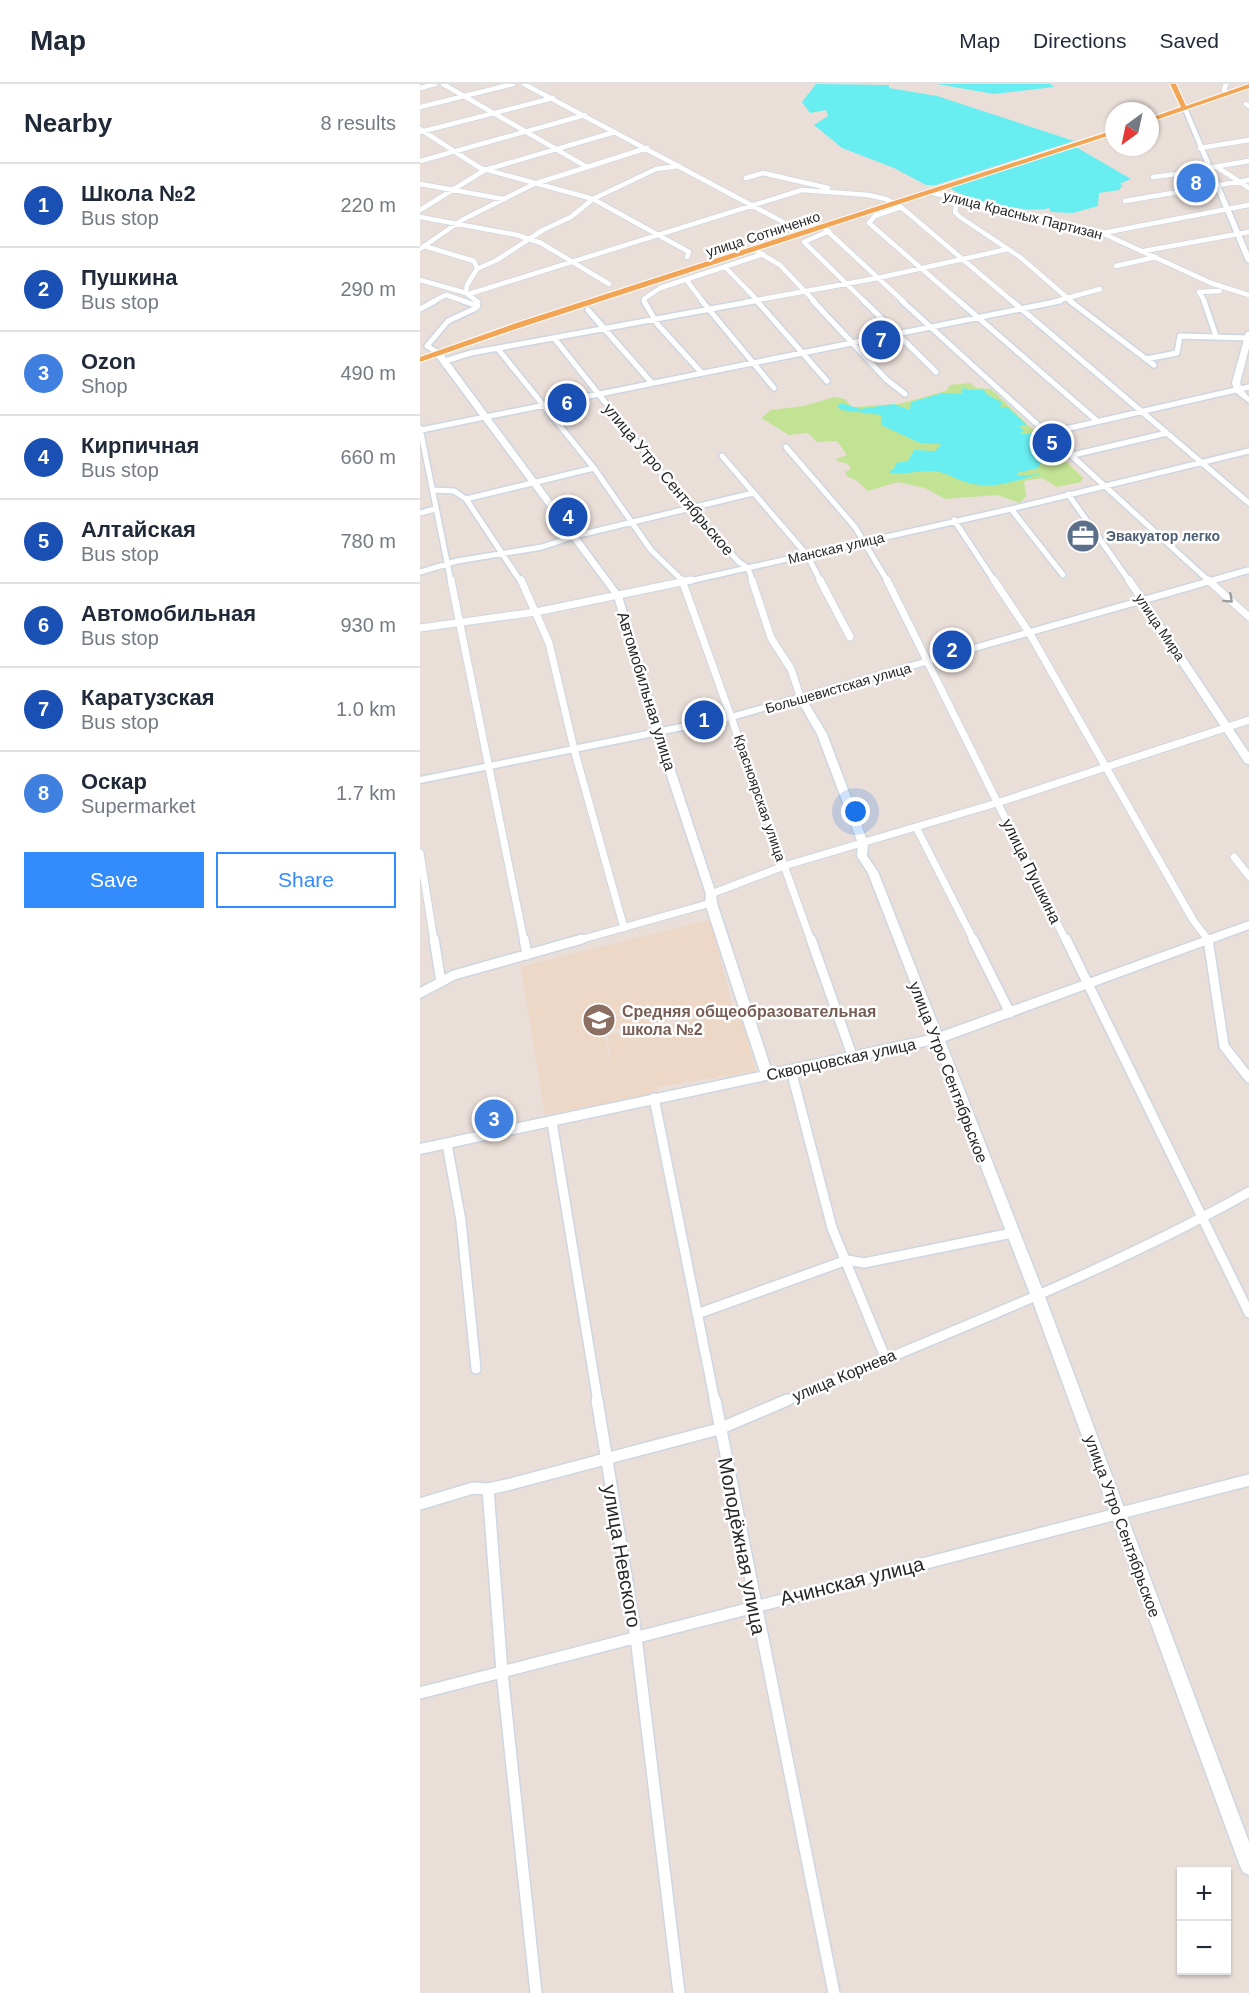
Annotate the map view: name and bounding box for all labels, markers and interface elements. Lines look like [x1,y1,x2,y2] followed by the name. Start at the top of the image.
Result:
[30,25,86,56] text: Map
[959,29,1000,52] text: Map
[1033,29,1126,52] text: Directions
[1159,29,1219,52] text: Saved
[1105,102,1159,156] north arrow
[24,108,112,138] text: Nearby
[320,112,396,134] text: 8 results
[1176,160,1216,206] pin: 8
[81,181,196,206] text: Школа №2
[942,187,1104,243] street label: улица Красных Партизан
[38,194,49,216] text: 1
[340,194,396,216] text: 220 m
[81,207,159,229] text: Bus stop
[704,208,822,260] street label: улица Сотниченко
[81,265,177,290] text: Пушкина
[38,278,49,300] text: 2
[340,278,396,300] text: 290 m
[81,291,159,313] text: Bus stop
[862,318,900,362] pin: 7
[81,349,136,374] text: Ozon
[38,362,49,384] text: 3
[340,362,396,384] text: 490 m
[81,375,128,397] text: Shop
[548,380,586,426] pin: 6
[600,400,737,559] street label: улица Утро Сентябрьское
[1032,420,1072,466] pin: 5
[81,433,199,458] text: Кирпичная
[38,446,49,468] text: 4
[340,446,396,468] text: 660 m
[81,459,159,481] text: Bus stop
[548,494,588,540] pin: 4
[81,517,196,542] text: Алтайская
[1065,518,1101,554] office icon: Эвакуатор легко
[1106,528,1220,544] place label: Эвакуатор легко
[786,529,886,567] street label: Манская улица
[38,530,49,552] text: 5
[340,530,396,552] text: 780 m
[81,543,159,565] text: Bus stop
[1132,590,1188,664] street label: улица Мира
[1222,592,1233,603] one-way arrow
[81,601,256,626] text: Автомобильная
[614,610,679,773] street label: Автомобильная улица
[38,614,49,636] text: 6
[340,614,396,636] text: 930 m
[81,627,159,649] text: Bus stop
[932,628,972,672] pin: 2
[763,659,913,716] street label: Большевистская улица
[81,685,215,710] text: Каратузская
[38,698,49,720] text: 7
[336,698,396,720] text: 1.0 km
[684,698,724,742] pin: 1
[81,711,159,733] text: Bus stop
[731,733,789,864] street label: Красноярская улица
[81,769,147,794] text: Оскар
[38,782,49,804] text: 8
[336,782,396,804] text: 1.7 km
[81,795,196,817] text: Supermarket
[841,797,870,826] your location
[999,816,1064,926] street label: улица Пушкина
[24,852,204,908] button: Save
[216,852,396,908] button: Share
[906,979,991,1165] street label: улица Утро Сентябрьское
[581,1002,617,1038] school or university icon: Средняя общеобразовательная школа №2
[622,1003,876,1038] place label: Средняя общеобразовательная школа №2
[765,1035,917,1084] street label: Скворцовская улица
[474,1096,514,1142] pin: 3
[790,1346,898,1405] street label: улица Корнева
[1082,1433,1164,1620] street label: улица Утро Сентябрьское
[714,1456,770,1637] street label: Молодёжная улица
[599,1483,645,1629] street label: улица Невского
[778,1552,927,1610] street label: Ачинская улица
[1177,1867,1231,1975] map controls
[1177,1867,1231,1921] button: +
[1177,1921,1231,1975] button: −

